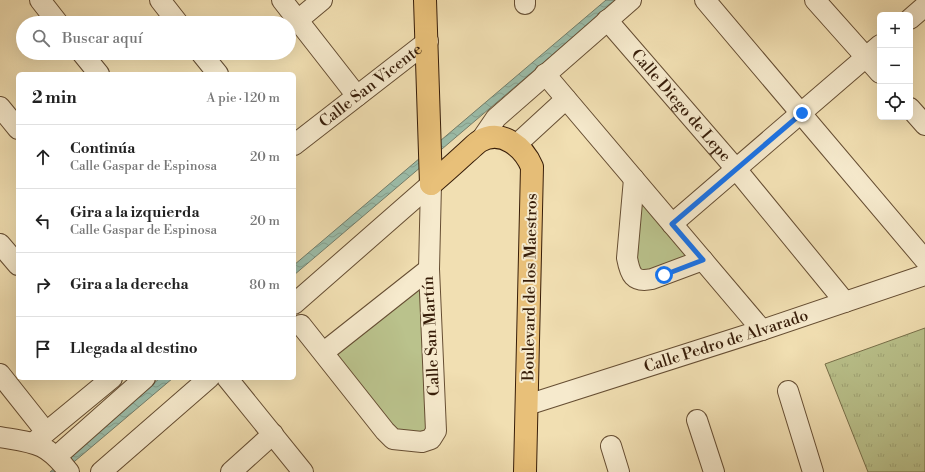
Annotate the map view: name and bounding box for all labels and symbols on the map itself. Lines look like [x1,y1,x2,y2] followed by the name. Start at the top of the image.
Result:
[315,39,426,132] street label: Calle San Vicente
[627,45,735,166] street label: Calle Diego de Lepe
[793,104,811,122] route end
[518,193,542,382] street label: Boulevard de los Maestros
[655,266,673,284] route start
[418,275,444,397] street label: Calle San Martín
[641,305,811,377] street label: Calle Pedro de Alvarado

